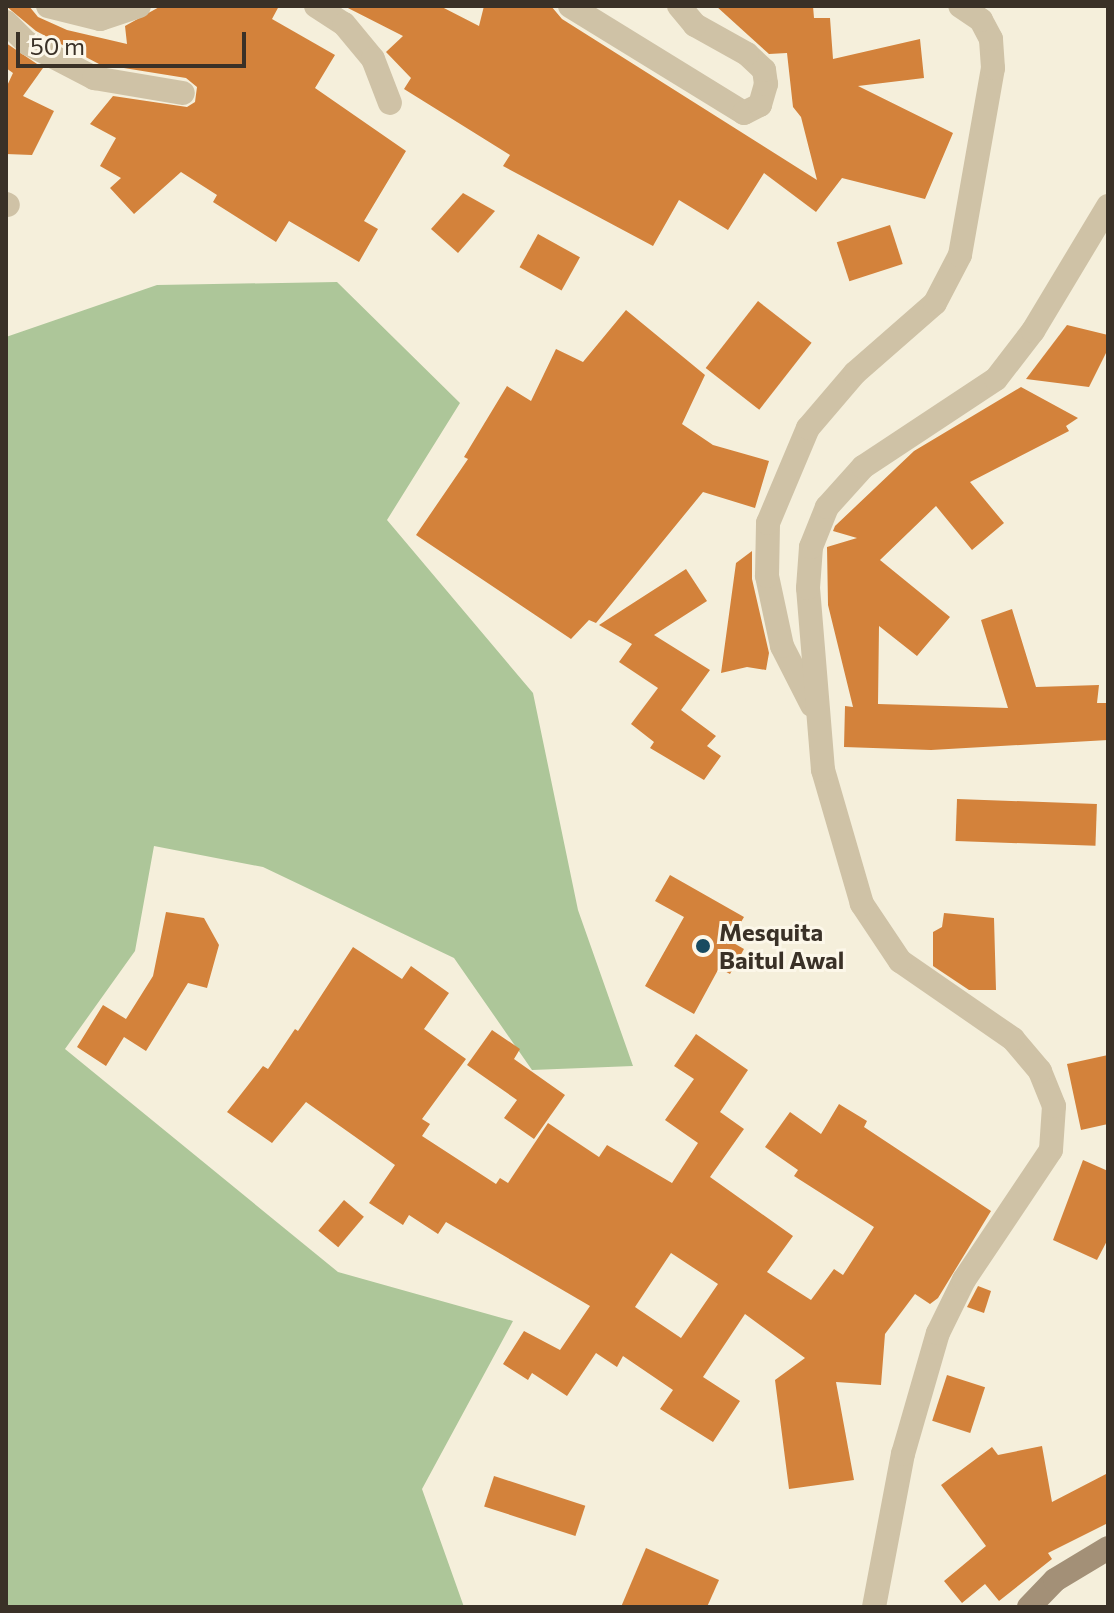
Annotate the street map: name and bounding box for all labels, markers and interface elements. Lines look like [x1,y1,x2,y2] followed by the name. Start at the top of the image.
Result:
[20,16,250,66] scale bar
[30,31,85,60] text: 50 m
[719,918,844,974] place label: Mesquita Baitul Awal
[694,937,712,955] marker: Mesquita Baitul Awal

